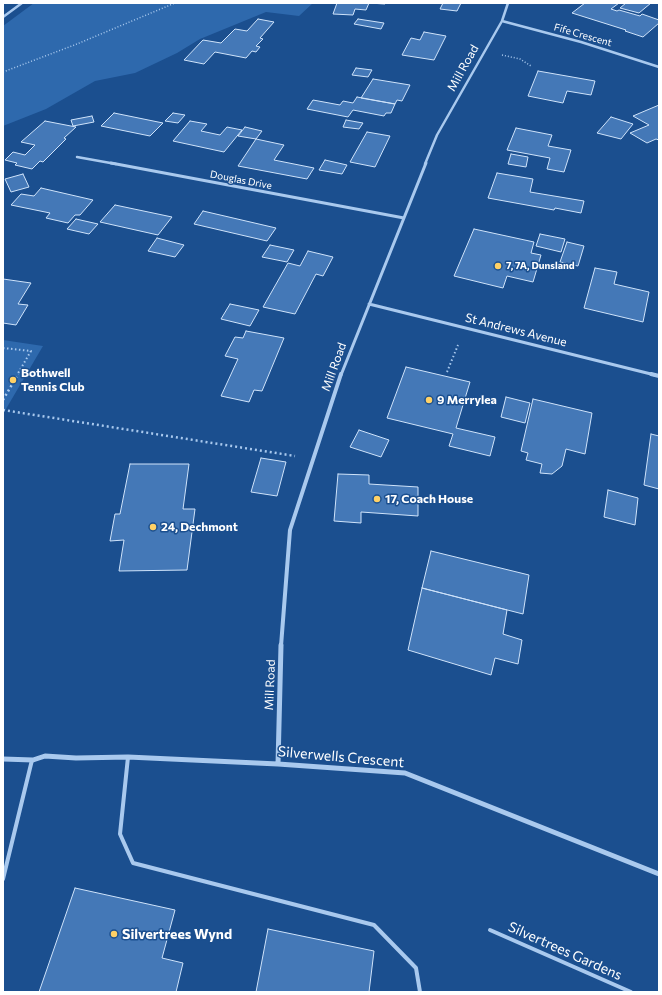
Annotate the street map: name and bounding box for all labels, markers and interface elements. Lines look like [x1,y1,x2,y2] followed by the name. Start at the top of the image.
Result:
[553,21,613,49] street label: Fife Crescent
[444,42,482,94] street label: Mill Road
[209,168,273,192] street label: Douglas Drive
[506,260,575,272] place label: 7, 7A, Dunsland
[493,261,503,271] marker: 7, 7A, Dunsland
[464,310,568,350] street label: St Andrews Avenue
[319,341,349,393] street label: Mill Road
[21,366,85,394] place label: Bothwell Tennis Club
[8,375,18,385] marker: Bothwell Tennis Club
[437,393,497,407] place label: 9 Merrylea
[424,395,434,405] marker: 9 Merrylea
[385,492,473,506] place label: 17, Coach House
[372,494,382,504] marker: 17, Coach House
[161,520,238,534] place label: 24, Dechmont
[148,522,158,532] marker: 24, Dechmont
[262,659,278,711] street label: Mill Road
[277,743,405,771] street label: Silverwells Crescent
[505,918,625,984] street label: Silvertrees Gardens
[122,926,232,942] place label: Silvertrees Wynd
[109,929,119,939] marker: Silvertrees Wynd

